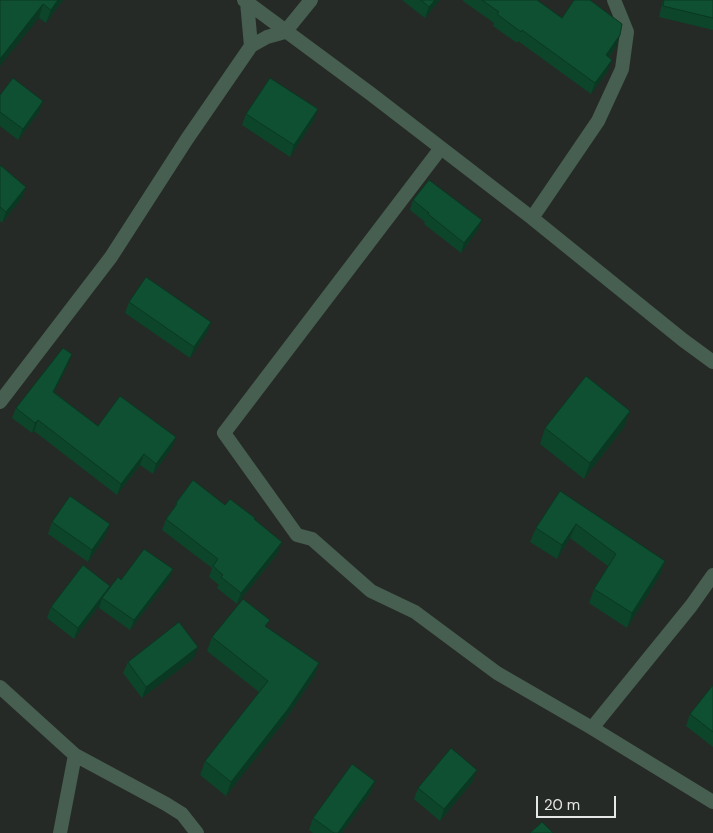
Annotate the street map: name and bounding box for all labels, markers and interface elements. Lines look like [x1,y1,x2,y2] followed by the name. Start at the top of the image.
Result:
[538,786,618,818] scale bar
[544,795,580,815] text: 20 m

